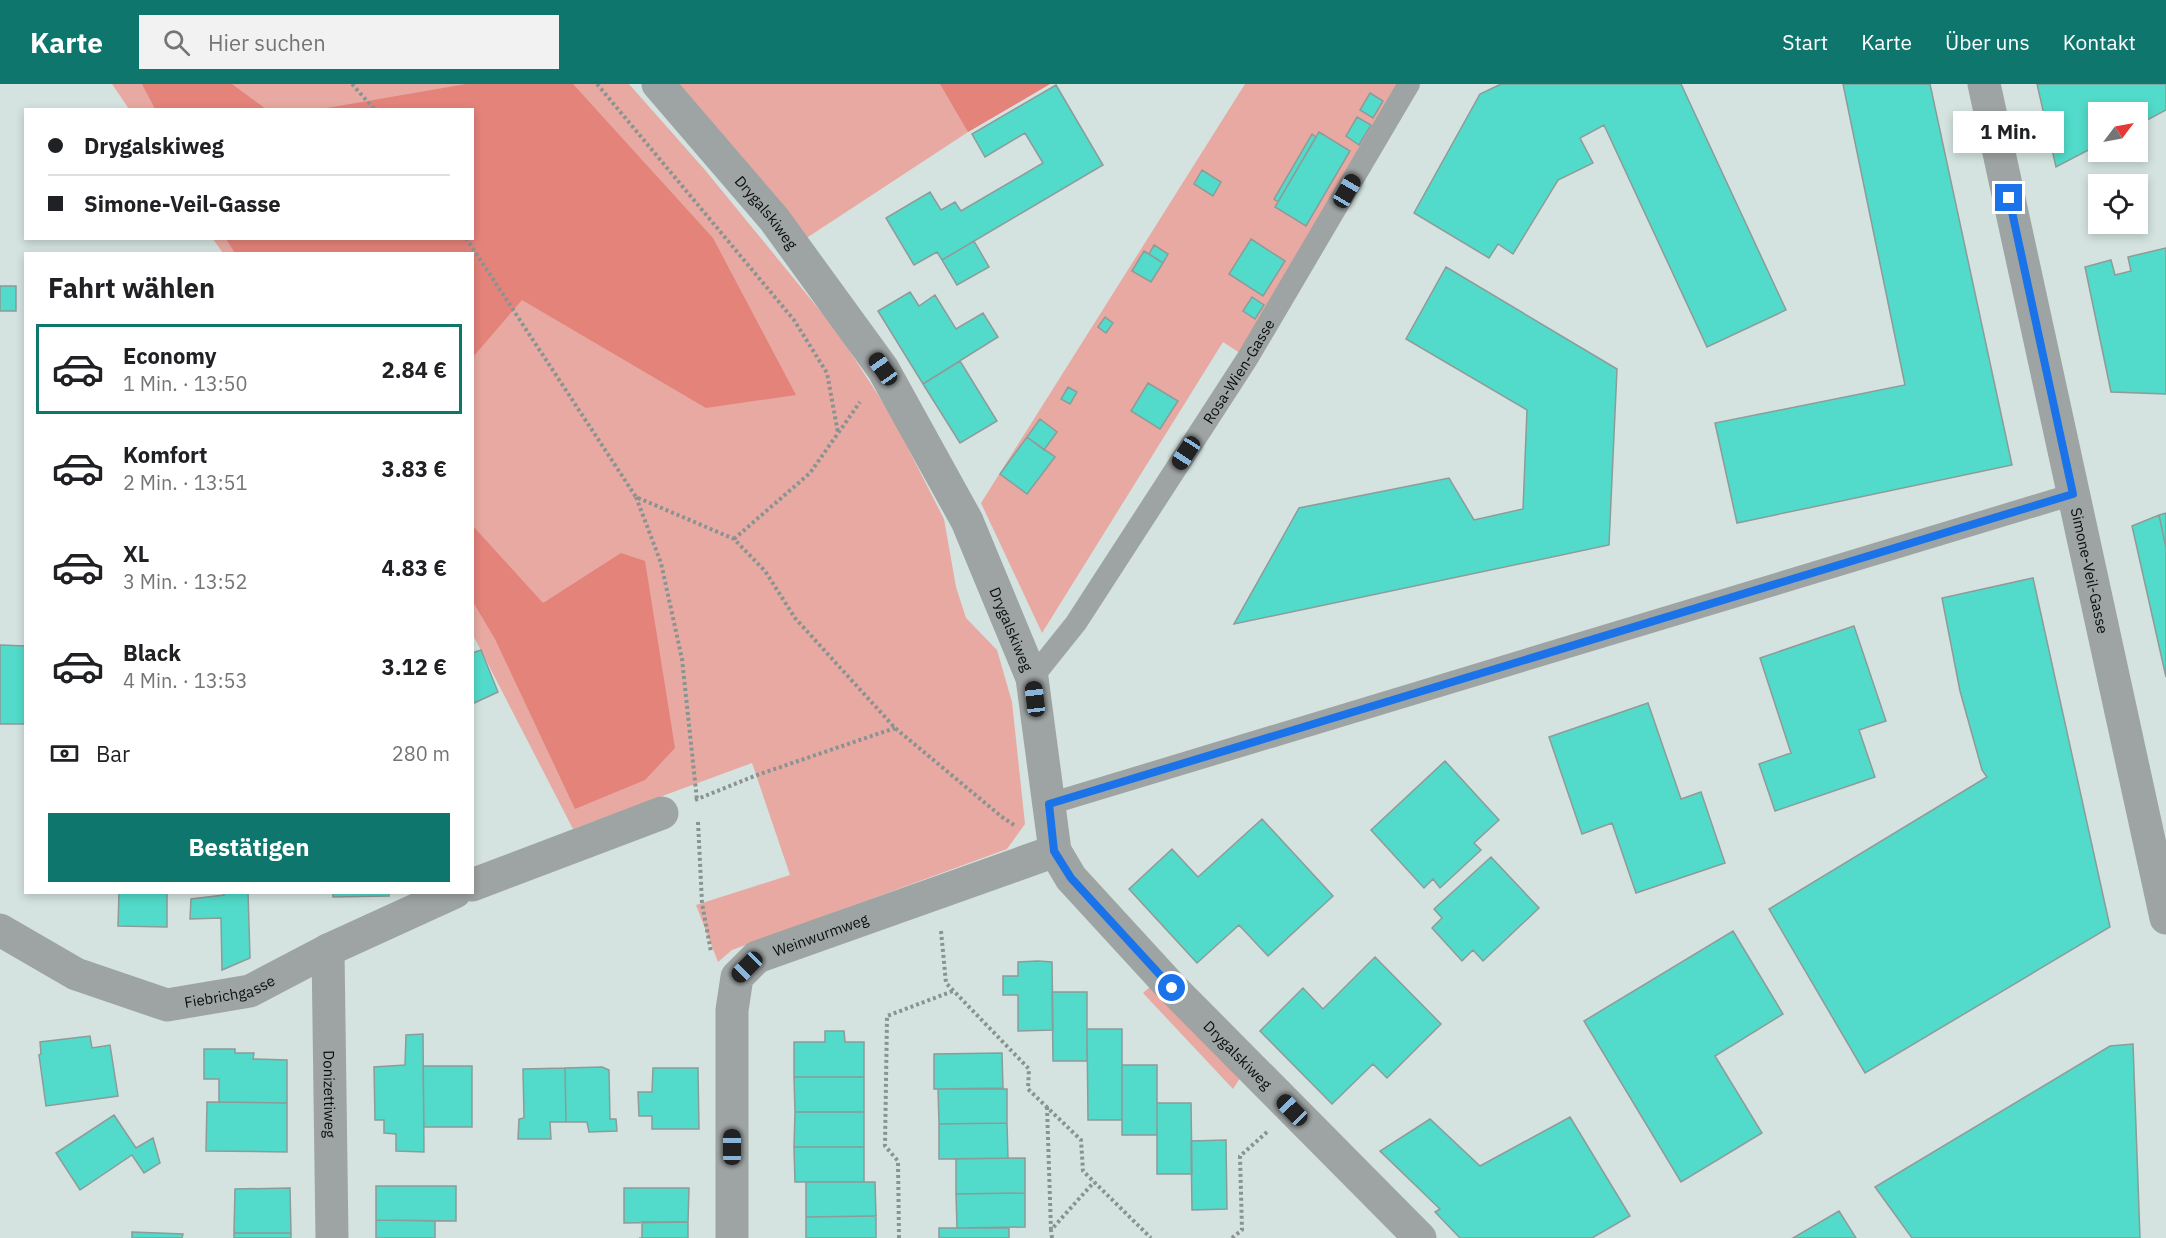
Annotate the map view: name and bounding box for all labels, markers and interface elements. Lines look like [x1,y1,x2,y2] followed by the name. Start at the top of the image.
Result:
[139,15,559,69] search box
[30,24,103,61] text: Karte
[160,26,193,59] icon: search
[208,28,326,57] text: Hier suchen
[1782,28,1828,56] text: Start
[1861,28,1912,56] text: Karte
[1945,28,2030,56] text: Über uns
[2063,28,2136,56] text: Kontakt
[2088,102,2148,162] north arrow
[2088,102,2148,234] map controls
[1954,111,2064,153] callout: 1 Min.
[1980,118,2037,145] text: 1 Min.
[84,131,224,160] text: Drygalskiweg
[731,171,802,253] street label: Drygalskiweg
[1330,171,1364,211] car
[2088,174,2148,234] button: locate
[1995,184,2022,211] route end
[84,189,281,218] text: Simone-Veil-Gasse
[48,270,215,305] text: Fahrt wählen
[1198,315,1278,427] street label: Rosa-Wien-Gasse
[123,341,217,370] text: Economy
[51,342,105,396] icon: car
[865,349,901,389] car
[382,355,447,384] text: 2.84 €
[123,370,248,397] text: 1 Min. · 13:50
[1169,433,1203,473] car
[123,440,208,469] text: Komfort
[51,441,105,495] icon: car
[382,454,447,483] text: 3.83 €
[123,469,248,496] text: 2 Min. · 13:51
[2067,506,2113,635] street label: Simone-Veil-Gasse
[123,539,149,568] text: XL
[51,540,105,594] icon: car
[382,553,447,582] text: 4.83 €
[123,568,248,595] text: 3 Min. · 13:52
[986,584,1038,674] street label: Drygalskiweg
[123,638,181,667] text: Black
[51,639,105,693] icon: car
[382,652,447,681] text: 3.12 €
[123,667,248,694] text: 4 Min. · 13:53
[1024,680,1046,718] car
[48,737,81,770] icon: cash
[96,739,130,768] text: Bar
[392,740,450,767] text: 280 m
[48,813,450,882] button: Bestätigen
[770,909,871,960] street label: Weinwurmweg
[728,948,766,986] car
[183,970,278,1011] street label: Fiebrichgasse
[1158,974,1185,1001] route start
[1200,1016,1276,1093] street label: Drygalskiweg
[320,1050,340,1138] street label: Donizettiweg
[1273,1091,1311,1129] car
[723,1129,741,1165] car

